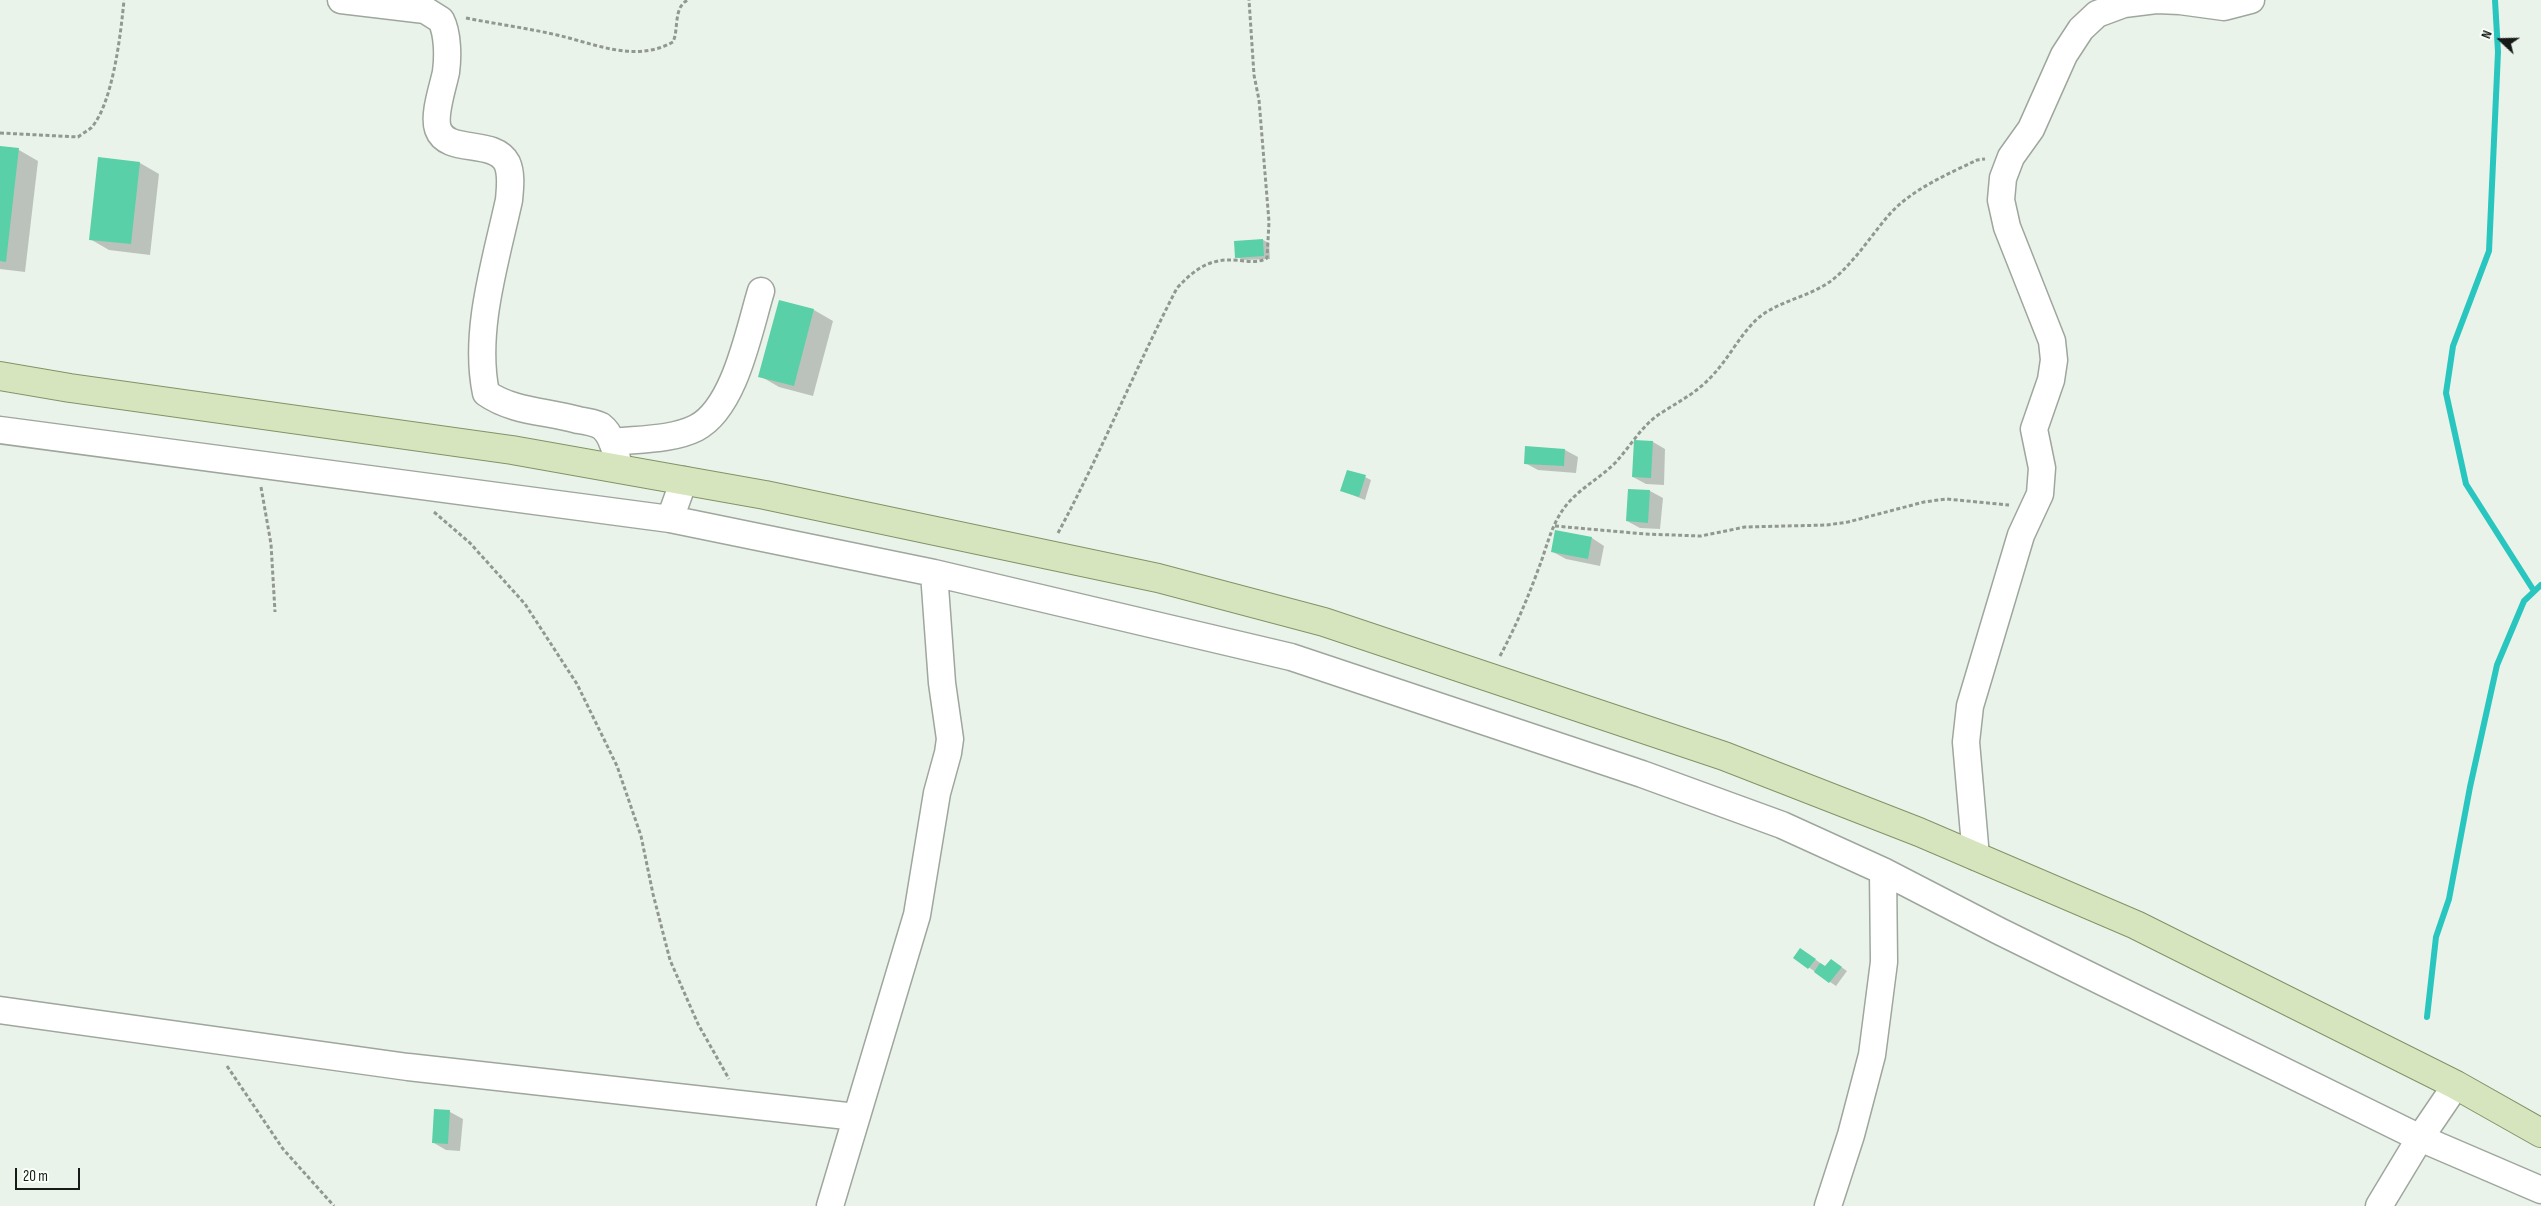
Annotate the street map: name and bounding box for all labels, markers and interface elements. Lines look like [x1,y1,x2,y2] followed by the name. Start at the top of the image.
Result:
[2476,15,2526,65] north arrow
[2477,28,2496,41] text: N
[18,1158,82,1190] scale bar
[23,1167,48,1186] text: 20 m

